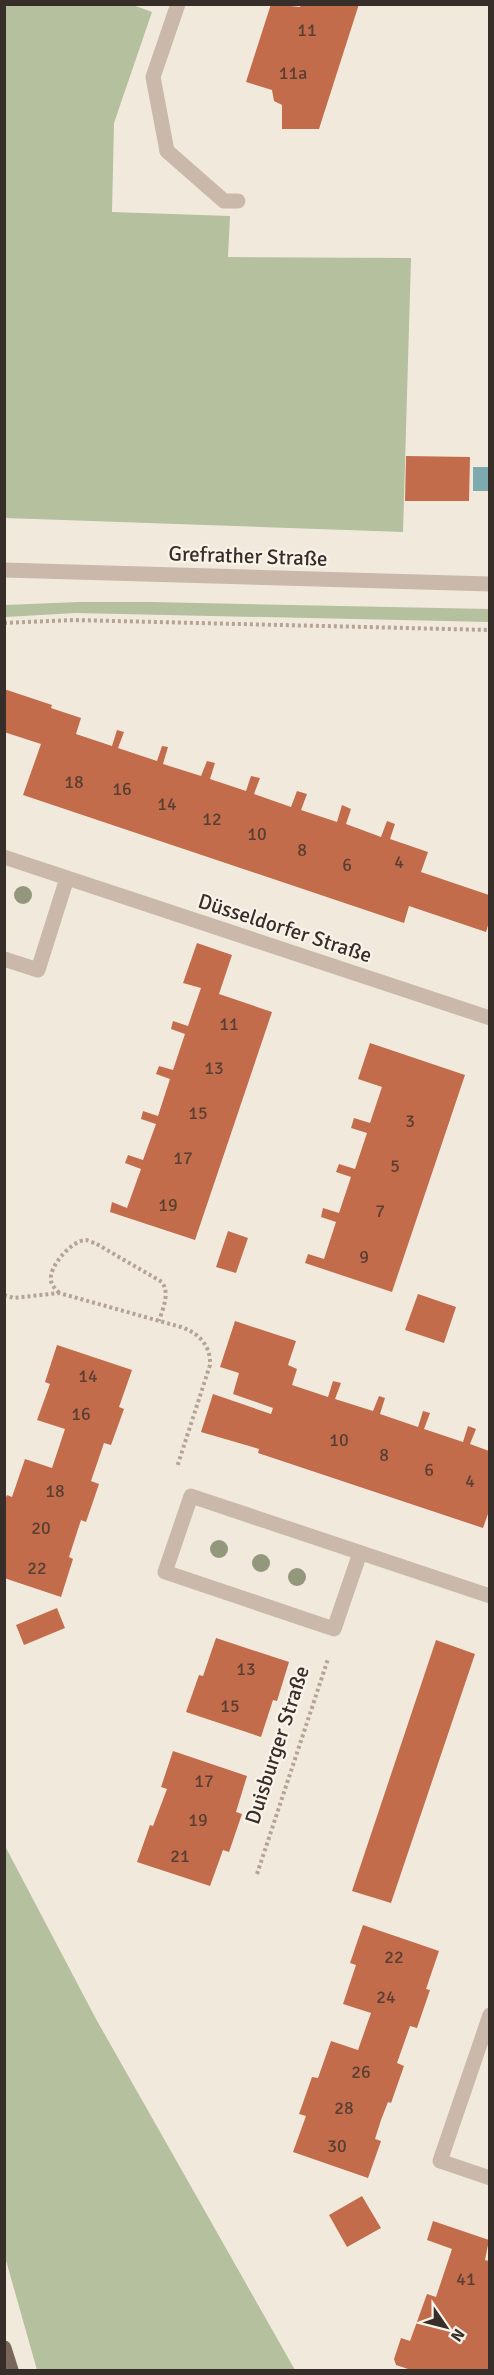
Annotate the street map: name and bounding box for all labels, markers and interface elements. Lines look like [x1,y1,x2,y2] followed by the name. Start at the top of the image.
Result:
[297,19,317,41] house number: 11
[279,62,307,84] house number: 11a
[168,540,328,572] street label: Grefrather Straße
[64,771,84,793] house number: 18
[112,778,132,800] house number: 16
[157,793,177,815] house number: 14
[202,808,222,830] house number: 12
[247,823,267,845] house number: 10
[297,839,307,861] house number: 8
[394,851,404,873] house number: 4
[342,854,352,876] house number: 6
[195,888,375,968] street label: Düsseldorfer Straße
[219,1013,239,1035] house number: 11
[204,1057,224,1079] house number: 13
[188,1102,208,1124] house number: 15
[405,1110,415,1132] house number: 3
[173,1147,193,1169] house number: 17
[390,1155,400,1177] house number: 5
[158,1194,178,1216] house number: 19
[375,1200,385,1222] house number: 7
[359,1246,369,1268] house number: 9
[78,1365,98,1387] house number: 14
[71,1403,91,1425] house number: 16
[329,1429,349,1451] house number: 10
[379,1444,389,1466] house number: 8
[424,1459,434,1481] house number: 6
[465,1470,475,1492] house number: 4
[45,1480,65,1502] house number: 18
[31,1517,51,1539] house number: 20
[27,1557,47,1579] house number: 22
[236,1658,256,1680] house number: 13
[239,1663,315,1827] street label: Duisburger Straße
[220,1695,240,1717] house number: 15
[194,1770,214,1792] house number: 17
[188,1809,208,1831] house number: 19
[170,1845,190,1867] house number: 21
[384,1946,404,1968] house number: 22
[376,1986,396,2008] house number: 24
[351,2061,371,2083] house number: 26
[334,2097,354,2119] house number: 28
[327,2135,347,2157] house number: 30
[456,2268,476,2290] house number: 41
[416,2297,476,2357] north arrow
[446,2325,469,2345] text: N

